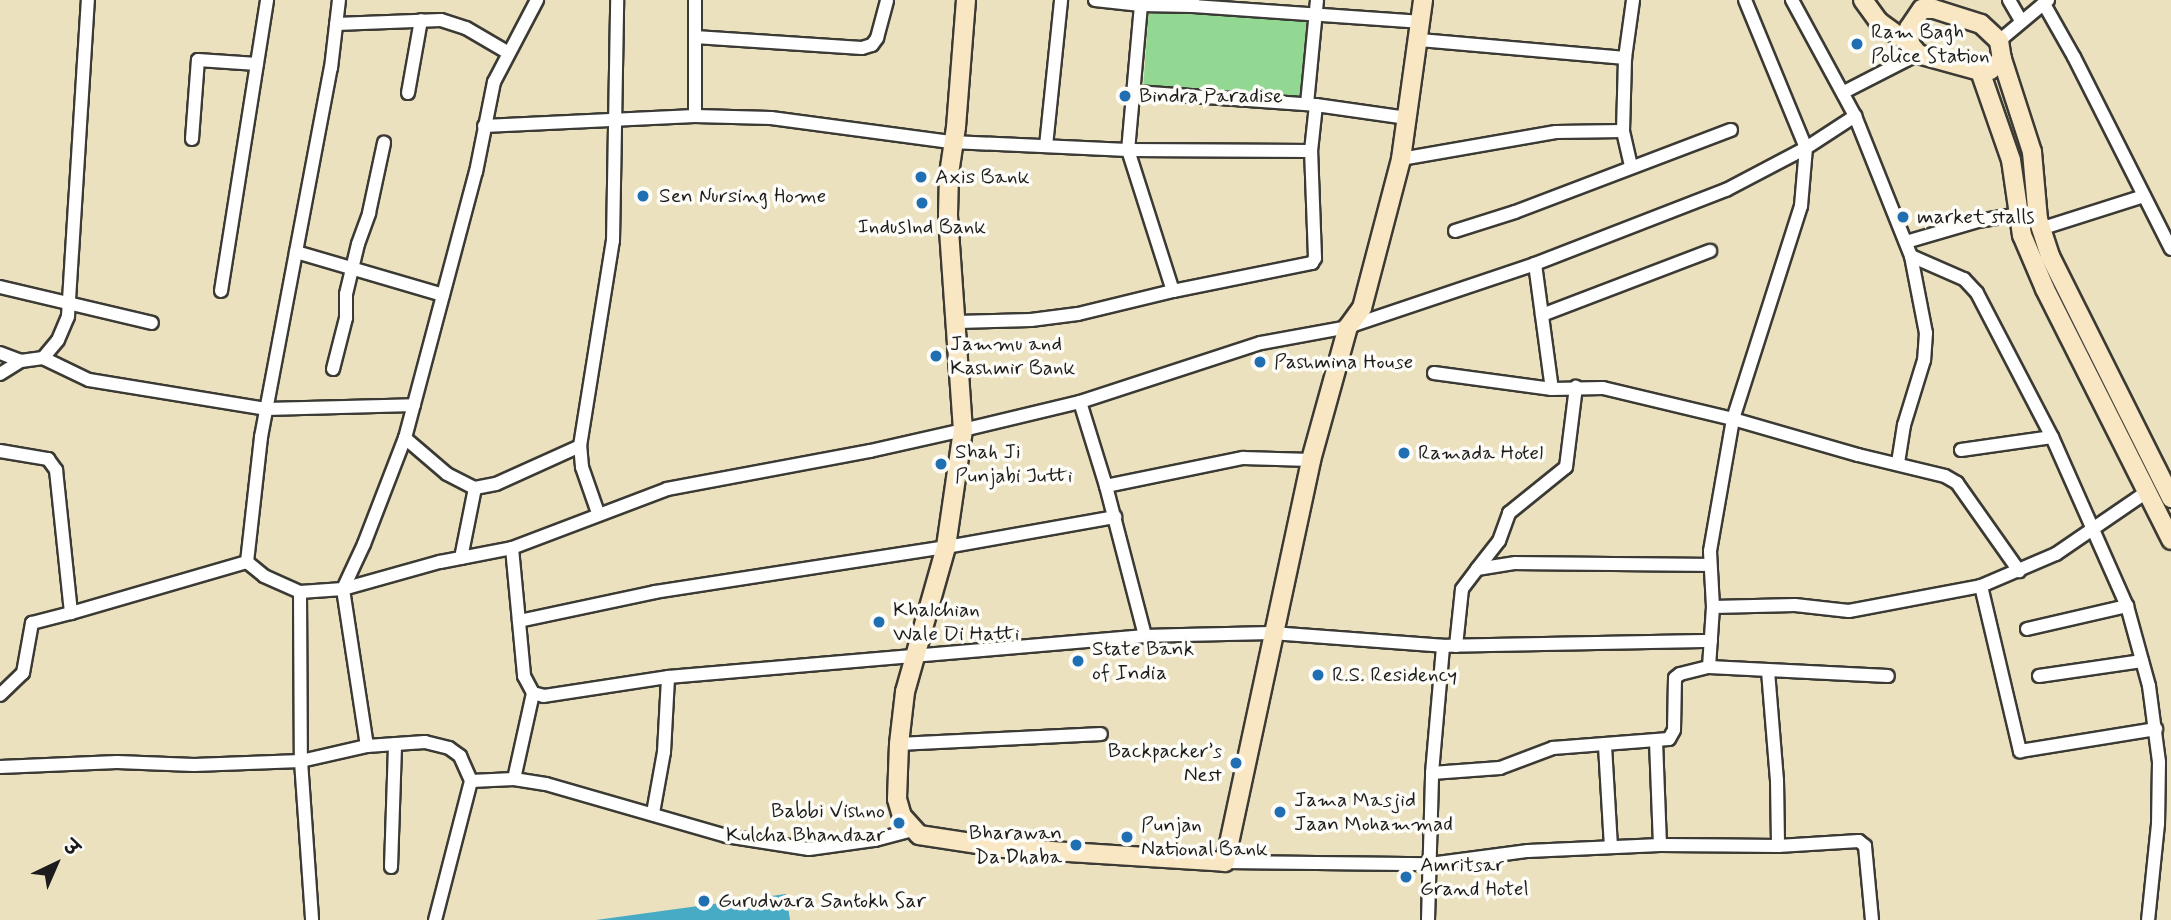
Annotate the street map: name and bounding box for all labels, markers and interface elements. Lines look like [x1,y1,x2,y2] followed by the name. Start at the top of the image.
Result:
[1871,19,1989,69] place label: Ram Bagh Police Station
[1849,36,1865,52] marker: Ram Bagh Police Station
[1139,83,1280,109] place label: Bindra Paradise
[1117,88,1133,104] marker: Bindra Paradise
[935,164,1027,190] place label: Axis Bank
[913,169,929,185] marker: Axis Bank
[659,183,823,209] place label: Sen Nursing Home
[633,186,653,206] marker: Sen Nursing Home
[914,195,930,211] marker: IndusInd Bank
[1917,204,2035,230] place label: market stalls
[1895,209,1911,225] marker: market stalls
[858,214,986,240] place label: IndusInd Bank
[950,331,1075,381] place label: Jammu and Kashmir Bank
[928,348,944,364] marker: Jammu and Kashmir Bank
[1274,349,1412,375] place label: Pashmina House
[1252,354,1268,370] marker: Pashmina House
[955,439,1074,489] place label: Shah Ji Punjabi Jutti
[1418,440,1543,466] place label: Ramada Hotel
[1396,445,1412,461] marker: Ramada Hotel
[933,456,949,472] marker: Shah Ji Punjabi Jutti
[893,597,1019,647] place label: Khalchian Wale Di Hatti
[871,614,887,630] marker: Khalchian Wale Di Hatti
[1092,636,1192,686] place label: State Bank of India
[1070,653,1086,669] marker: State Bank of India
[1332,662,1457,688] place label: R.S. Residency
[1310,667,1326,683] marker: R.S. Residency
[1108,738,1222,788] place label: Backpacker’s Nest
[1228,755,1244,771] marker: Backpacker’s Nest
[1294,787,1455,837] place label: Jama Masjid Jaan Mohammad
[726,798,885,848] place label: Babbi Vishno Kulcha Bhandaar
[1272,804,1288,820] marker: Jama Masjid Jaan Mohammad
[1141,812,1265,862] place label: Punjan National Bank
[891,815,907,831] marker: Babbi Vishno Kulcha Bhandaar
[969,820,1062,870] place label: Bharawan Da Dhaba
[21,829,91,899] north arrow
[1119,829,1135,845] marker: Punjan National Bank
[58,835,84,862] text: उ
[1068,837,1084,853] marker: Bharawan Da Dhaba
[1420,852,1528,902] place label: Amritsar Grand Hotel
[1398,869,1414,885] marker: Amritsar Grand Hotel
[718,888,931,914] place label: Gurudwara Santokh Sar
[696,893,712,909] marker: Gurudwara Santokh Sar

